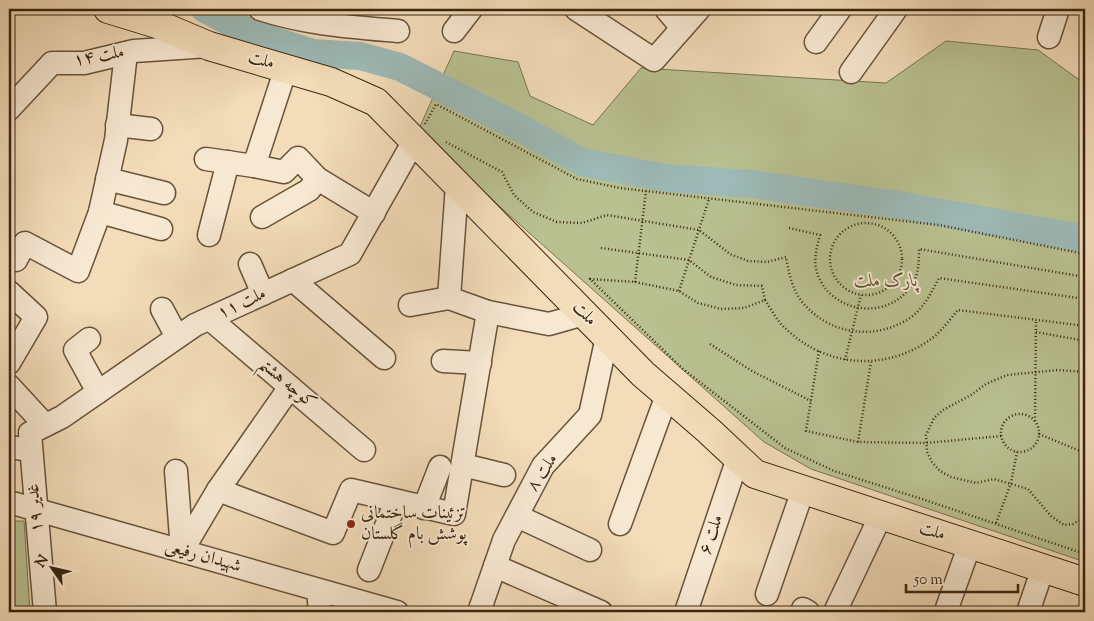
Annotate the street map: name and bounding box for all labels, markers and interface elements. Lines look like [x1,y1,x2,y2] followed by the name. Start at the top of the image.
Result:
[71,40,127,74] street label: ۱۴ ملت
[245,45,277,77] street label: ملت
[854,269,920,295] park label: پارک ملت
[213,281,271,327] street label: ۱۱ ملت
[565,295,603,333] street label: ملت
[251,352,321,418] street label: کوچه هشتم
[521,449,565,497] street label: ۸ ملت
[21,482,51,534] street label: ۱۹ غدیر
[361,501,468,549] place label: تزئینات ساختمانی پوشش بام گلستان
[693,511,731,559] street label: ۶ ملت
[915,516,949,548] street label: ملت
[345,518,357,530] marker: تزئینات ساختمانی پوشش بام گلستان
[162,534,244,580] street label: شهیدان رفیعی
[28,544,78,594] north arrow
[31,552,54,572] text: N
[906,561,1019,593] scale bar
[913,570,943,591] text: 50 m

